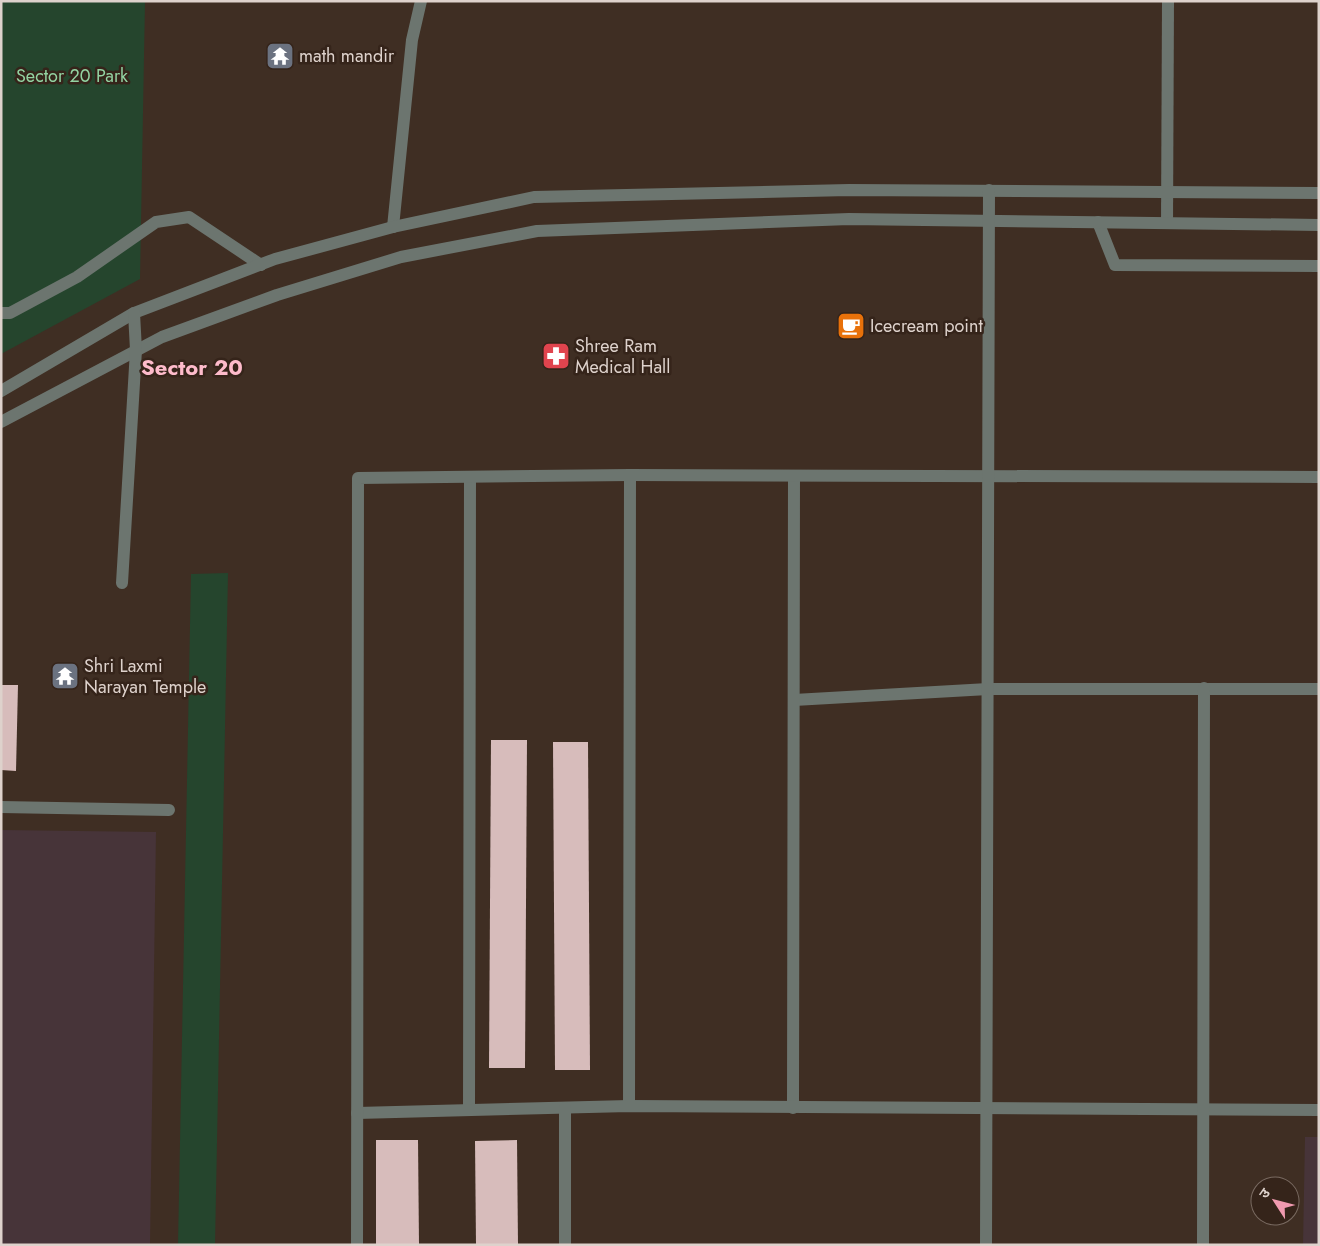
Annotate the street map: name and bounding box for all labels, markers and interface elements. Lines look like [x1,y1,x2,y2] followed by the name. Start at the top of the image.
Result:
[265,41,295,71] temple icon: math mandir
[299,43,395,69] place label: math mandir
[16,63,128,89] park label: Sector 20 Park
[836,311,866,341] cafe icon: Icecream point
[870,313,983,339] place label: Icecream point
[575,333,670,380] place label: Shree Ram Medical Hall
[541,341,571,371] pharmacy icon: Shree Ram Medical Hall
[141,351,243,383] district label: Sector 20
[84,653,206,700] place label: Shri Laxmi Narayan Temple
[50,661,80,691] temple icon: Shri Laxmi Narayan Temple
[1250,1176,1300,1226] north arrow
[1254,1184,1275,1203] text: उ

